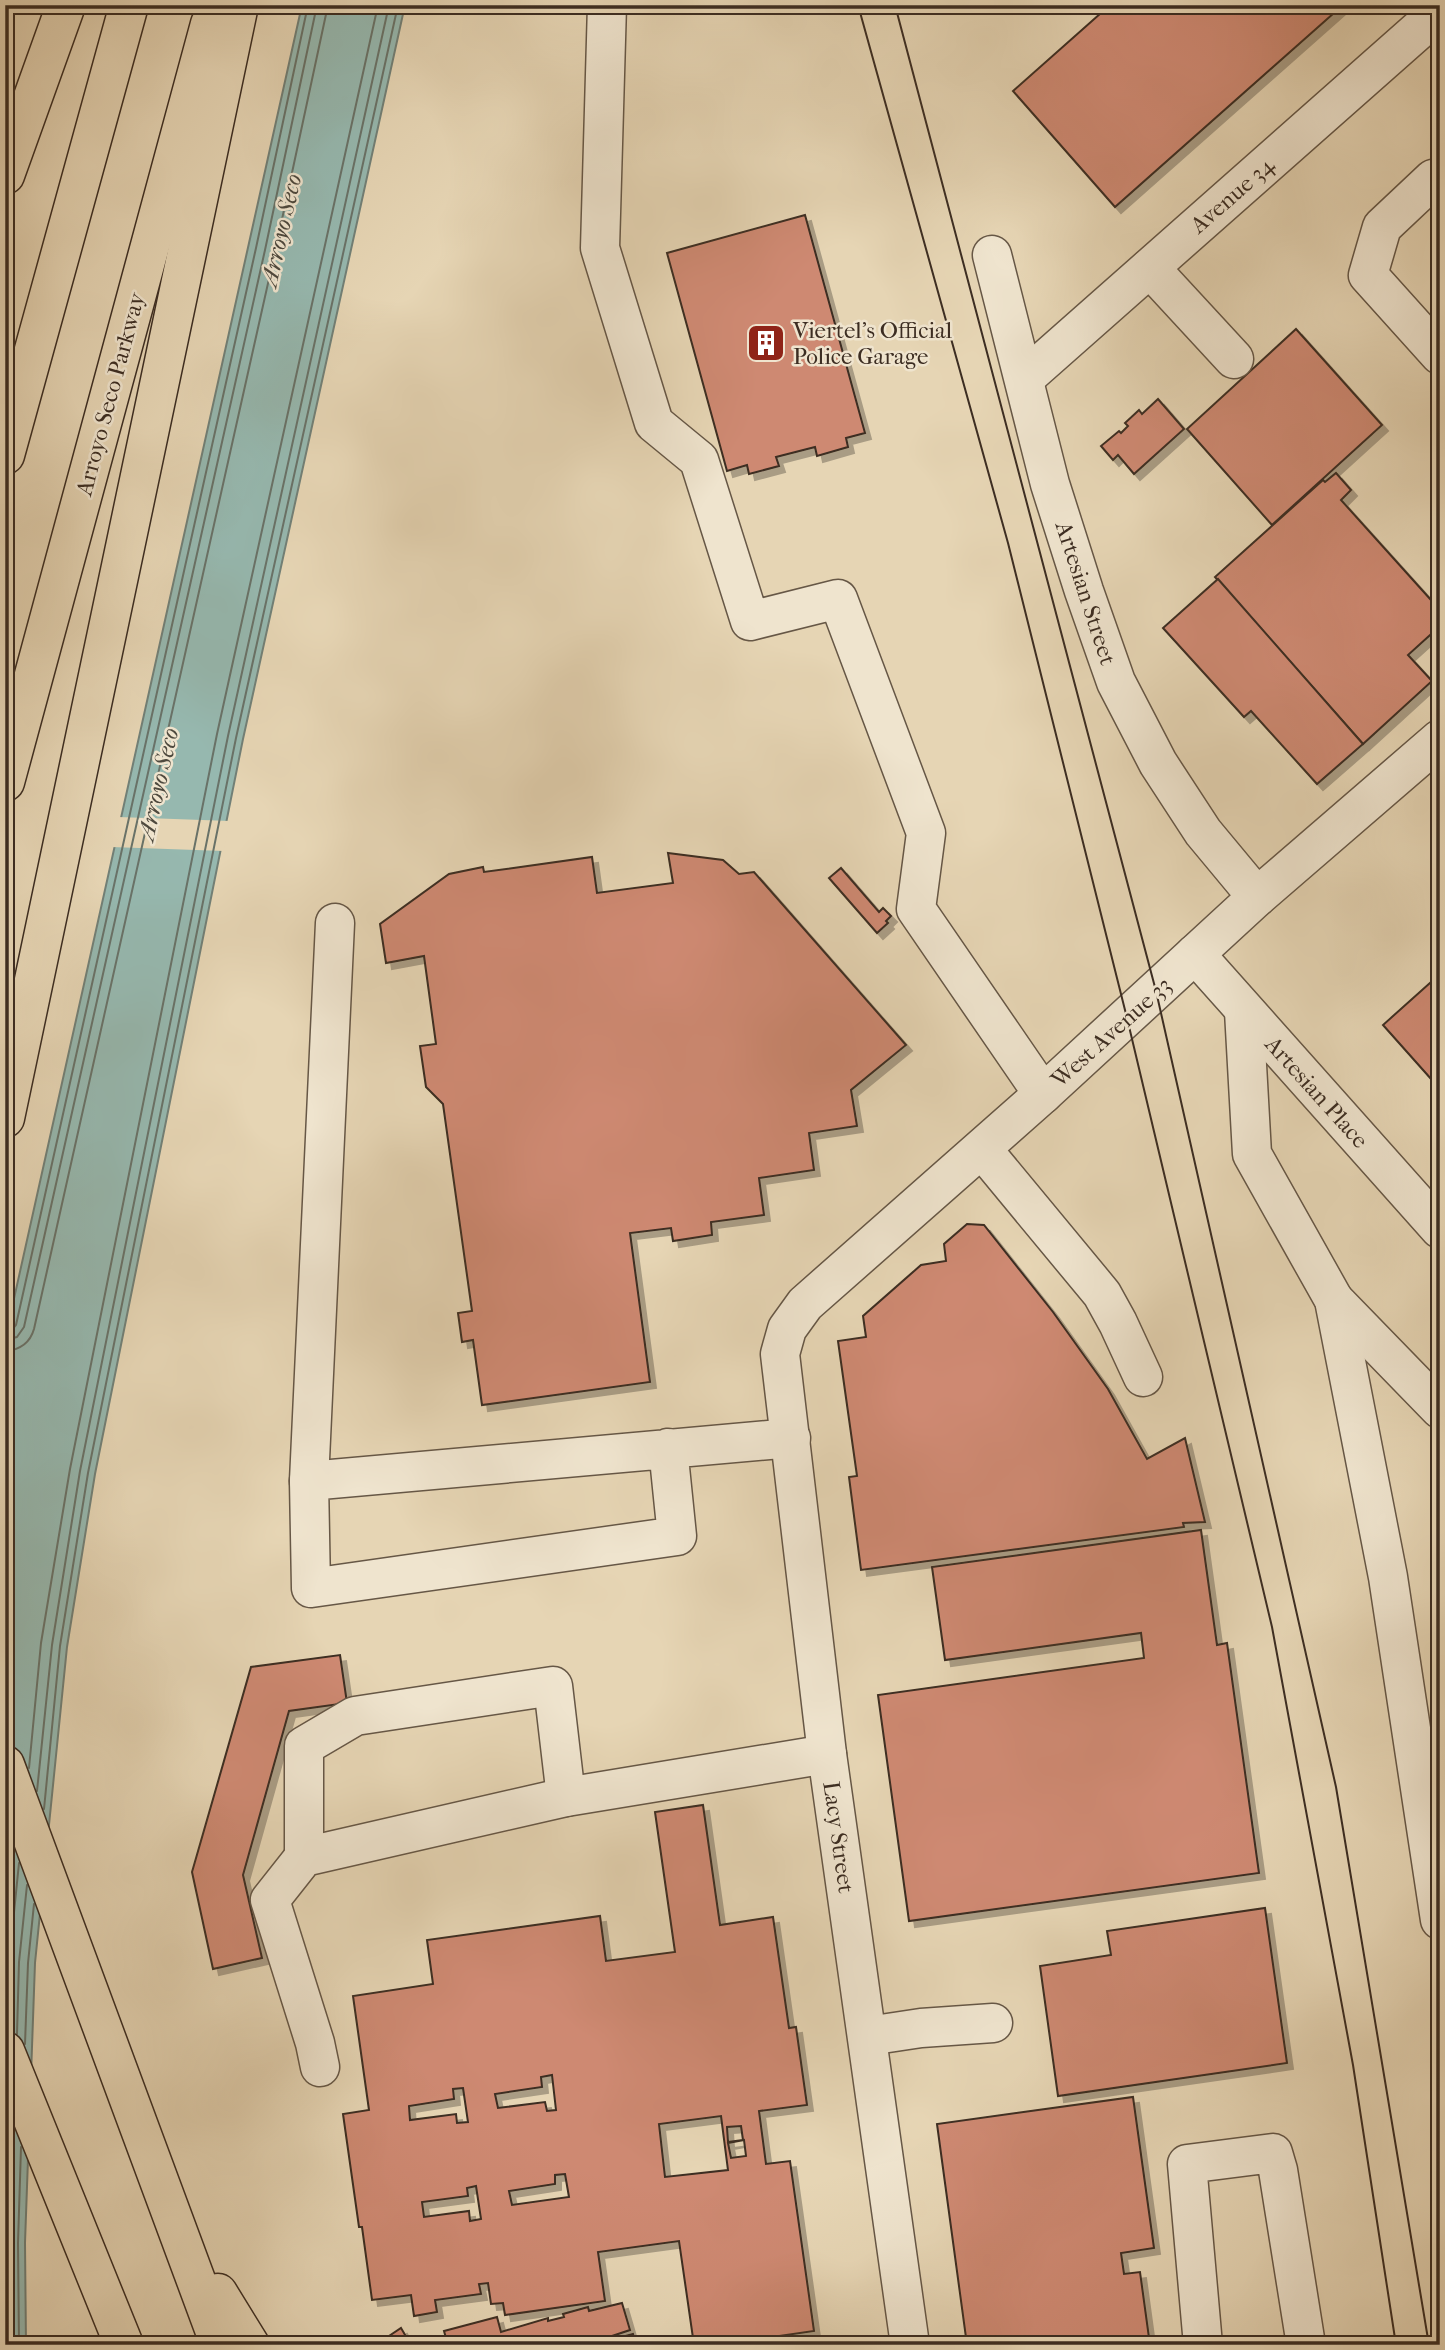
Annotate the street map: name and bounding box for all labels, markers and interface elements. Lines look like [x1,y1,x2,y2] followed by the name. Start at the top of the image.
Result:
[1184,151,1281,240] street label: Avenue 34
[254,171,308,292] water label: Arroyo Seco
[70,289,151,499] street label: Arroyo Seco Parkway
[792,317,953,370] place label: Viertel's Official Police Garage
[745,322,787,364] building icon: Viertel's Official Police Garage
[1049,517,1121,668] street label: Artesian Street
[131,725,185,846] water label: Arroyo Seco
[1045,971,1177,1094] street label: West Avenue 33
[1259,1030,1374,1154] street label: Artesian Place
[817,1779,860,1895] street label: Lacy Street

